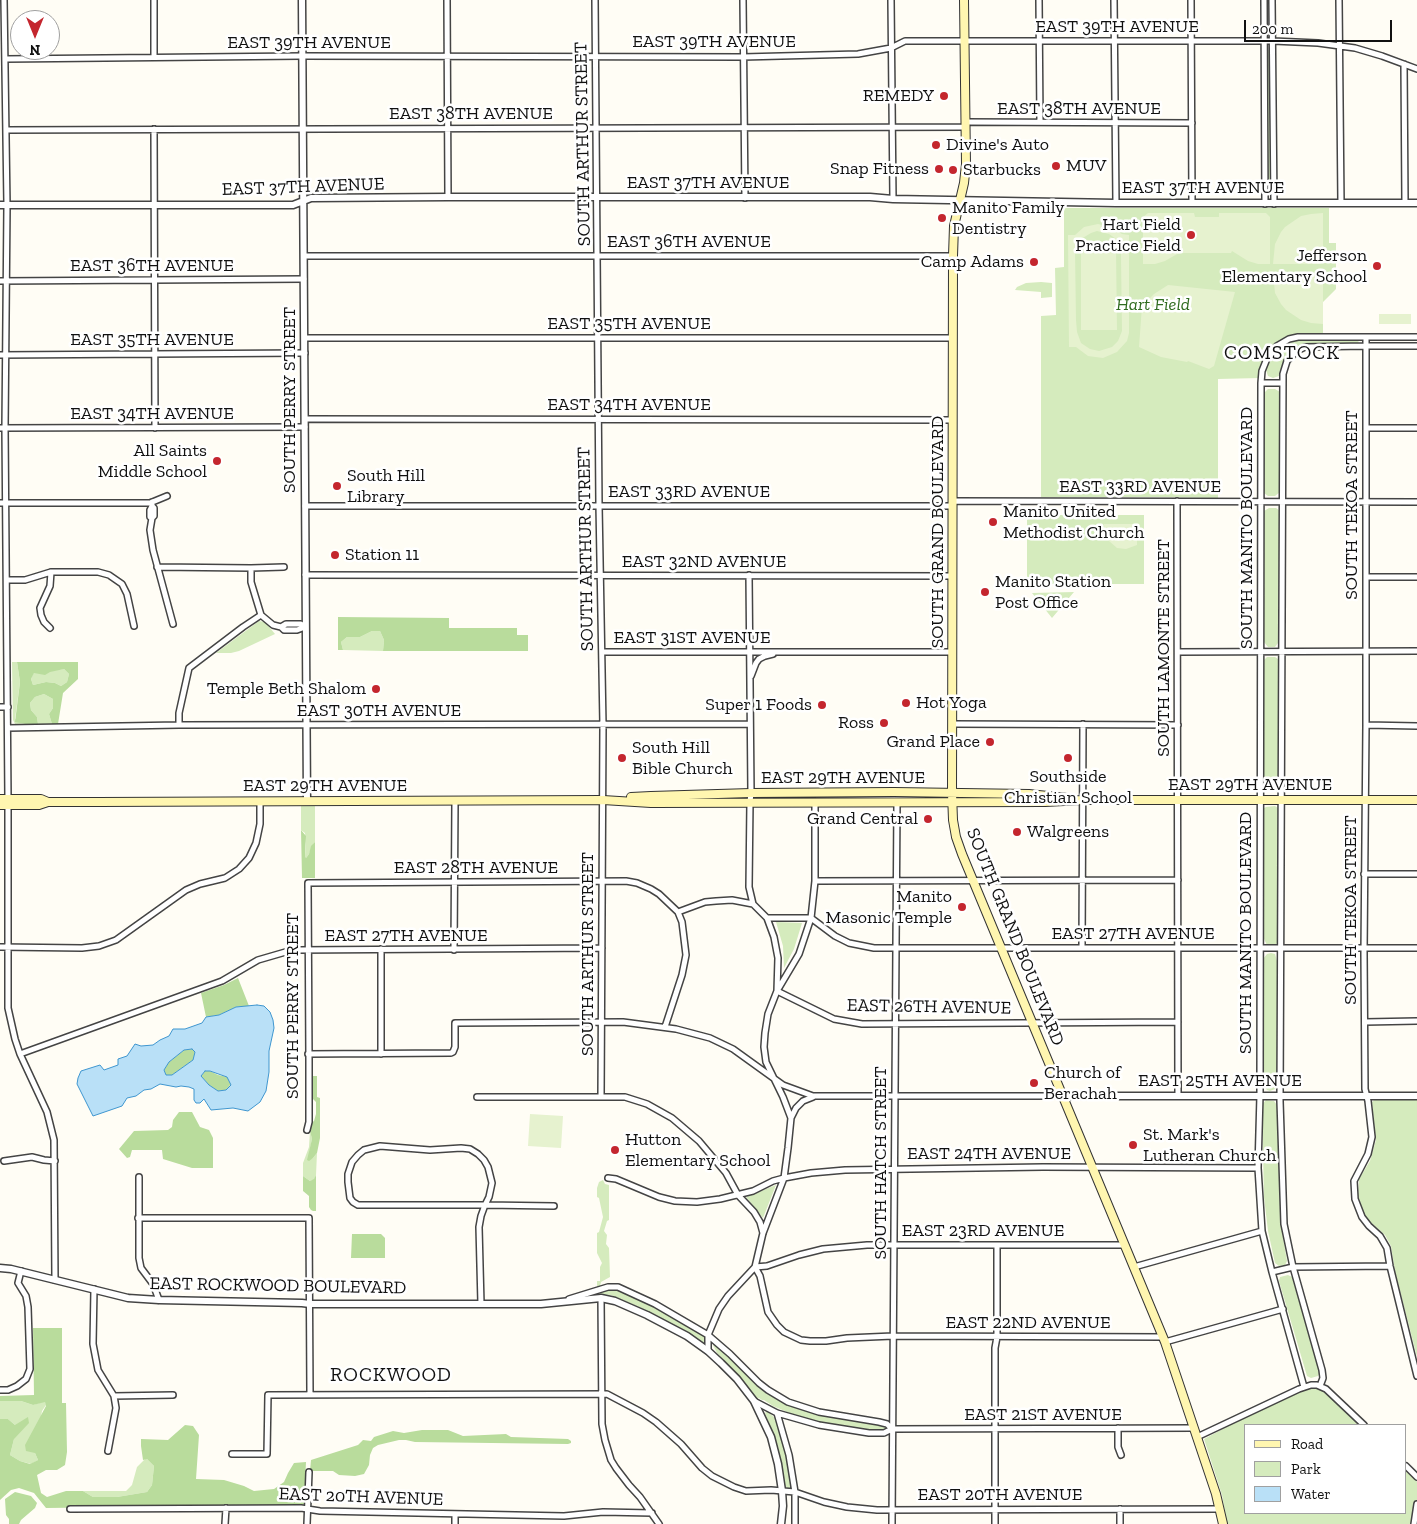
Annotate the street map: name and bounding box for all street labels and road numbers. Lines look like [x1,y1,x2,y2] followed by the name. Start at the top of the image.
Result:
[1035,16,1199,38] street label: EAST 39TH AVENUE
[632,31,796,53] street label: EAST 39TH AVENUE
[227,32,391,54] street label: EAST 39TH AVENUE
[570,42,596,246] street label: SOUTH ARTHUR STREET
[997,98,1161,120] street label: EAST 38TH AVENUE
[389,103,553,125] street label: EAST 38TH AVENUE
[627,172,789,194] street label: EAST 37TH AVENUE
[221,173,385,201] street label: EAST 37TH AVENUE
[1122,177,1284,199] street label: EAST 37TH AVENUE
[607,231,771,253] street label: EAST 36TH AVENUE
[70,255,234,277] street label: EAST 36TH AVENUE
[279,307,301,493] street label: SOUTH PERRY STREET
[547,313,711,335] street label: EAST 35TH AVENUE
[70,329,234,351] street label: EAST 35TH AVENUE
[547,394,711,416] street label: EAST 34TH AVENUE
[70,403,234,425] street label: EAST 34TH AVENUE
[1236,407,1258,649] street label: SOUTH MANITO BOULEVARD
[1341,410,1363,600] street label: SOUTH TEKOA STREET
[927,416,949,648] street label: SOUTH GRAND BOULEVARD
[573,447,599,651] street label: SOUTH ARTHUR STREET
[1059,476,1221,498] street label: EAST 33RD AVENUE
[608,481,770,503] street label: EAST 33RD AVENUE
[1153,539,1175,757] street label: SOUTH LAMONTE STREET
[622,551,786,573] street label: EAST 32ND AVENUE
[613,627,771,649] street label: EAST 31ST AVENUE
[297,700,461,722] street label: EAST 30TH AVENUE
[761,767,925,789] street label: EAST 29TH AVENUE
[1168,774,1332,796] street label: EAST 29TH AVENUE
[243,775,407,797] street label: EAST 29TH AVENUE
[1235,812,1257,1054] street label: SOUTH MANITO BOULEVARD
[1340,815,1362,1005] street label: SOUTH TEKOA STREET
[961,825,1069,1049] street label: SOUTH GRAND BOULEVARD
[577,852,599,1056] street label: SOUTH ARTHUR STREET
[394,857,558,879] street label: EAST 28TH AVENUE
[282,913,304,1099] street label: SOUTH PERRY STREET
[1051,923,1215,945] street label: EAST 27TH AVENUE
[324,925,488,947] street label: EAST 27TH AVENUE
[847,995,1011,1019] street label: EAST 26TH AVENUE
[870,1066,892,1260] street label: SOUTH HATCH STREET
[1138,1070,1302,1092] street label: EAST 25TH AVENUE
[907,1143,1071,1165] street label: EAST 24TH AVENUE
[902,1220,1064,1242] street label: EAST 23RD AVENUE
[150,1273,406,1299] street label: EAST ROCKWOOD BOULEVARD
[945,1312,1111,1334] street label: EAST 22ND AVENUE
[964,1404,1122,1426] street label: EAST 21ST AVENUE
[278,1483,444,1511] street label: EAST 20TH AVENUE
[918,1484,1082,1506] street label: EAST 20TH AVENUE

